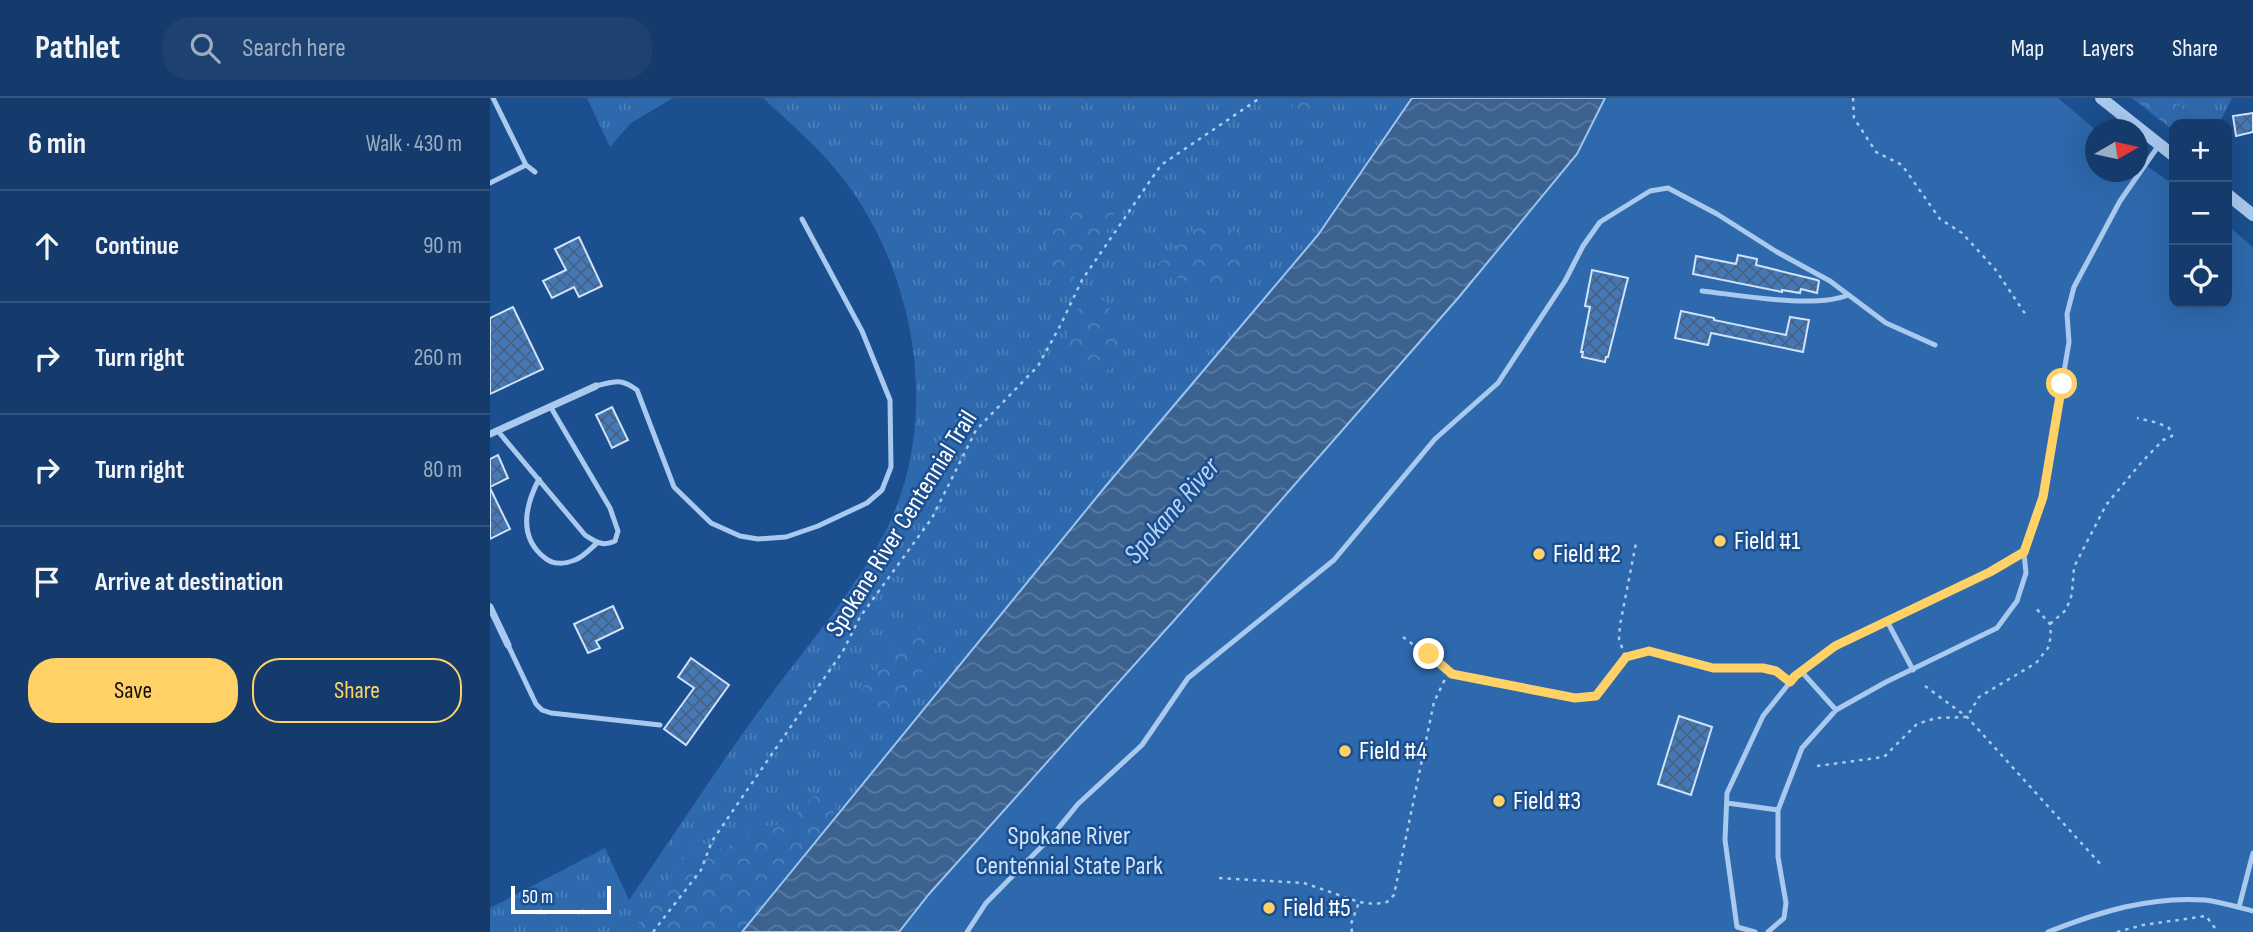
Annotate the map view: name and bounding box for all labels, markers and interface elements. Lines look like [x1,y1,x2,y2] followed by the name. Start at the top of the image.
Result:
[162,17,652,80] search box
[35,28,120,68] text: Pathlet
[186,29,224,67] icon: search
[242,33,346,64] text: Search here
[2011,34,2044,63] text: Map
[2082,34,2134,63] text: Layers
[2172,34,2218,63] text: Share
[2085,119,2148,182] north arrow
[2169,119,2232,308] map controls
[2169,119,2232,182] button: +
[28,126,86,162] text: 6 min
[366,130,462,158] text: Walk · 430 m
[2169,182,2232,245] button: −
[28,227,66,265] icon: ahead
[95,231,179,262] text: Continue
[423,232,462,260] text: 90 m
[2169,245,2232,308] button: locate
[28,339,66,377] icon: right
[95,343,184,374] text: Turn right
[414,344,462,372] text: 260 m
[2046,368,2077,399] route start
[820,405,984,643] street label: Spokane River Centennial Trail
[1117,450,1228,571] water label: Spokane River
[28,451,66,489] icon: right
[95,455,184,486] text: Turn right
[423,456,462,484] text: 80 m
[1734,526,1800,557] place label: Field #1
[1712,533,1728,549] marker: Field #1
[1553,539,1621,570] place label: Field #2
[1531,546,1547,562] marker: Field #2
[28,563,66,601] icon: arrive
[95,567,283,598] text: Arrive at destination
[1413,638,1444,669] route end
[28,658,238,723] button: Save
[252,658,462,723] button: Share
[1359,736,1427,767] place label: Field #4
[1337,743,1353,759] marker: Field #4
[1513,786,1581,817] place label: Field #3
[1491,793,1507,809] marker: Field #3
[975,821,1163,882] park label: Spokane River Centennial State Park
[511,883,611,915] scale bar
[522,886,553,909] text: 50 m
[1283,893,1351,924] place label: Field #5
[1261,900,1277,916] marker: Field #5

